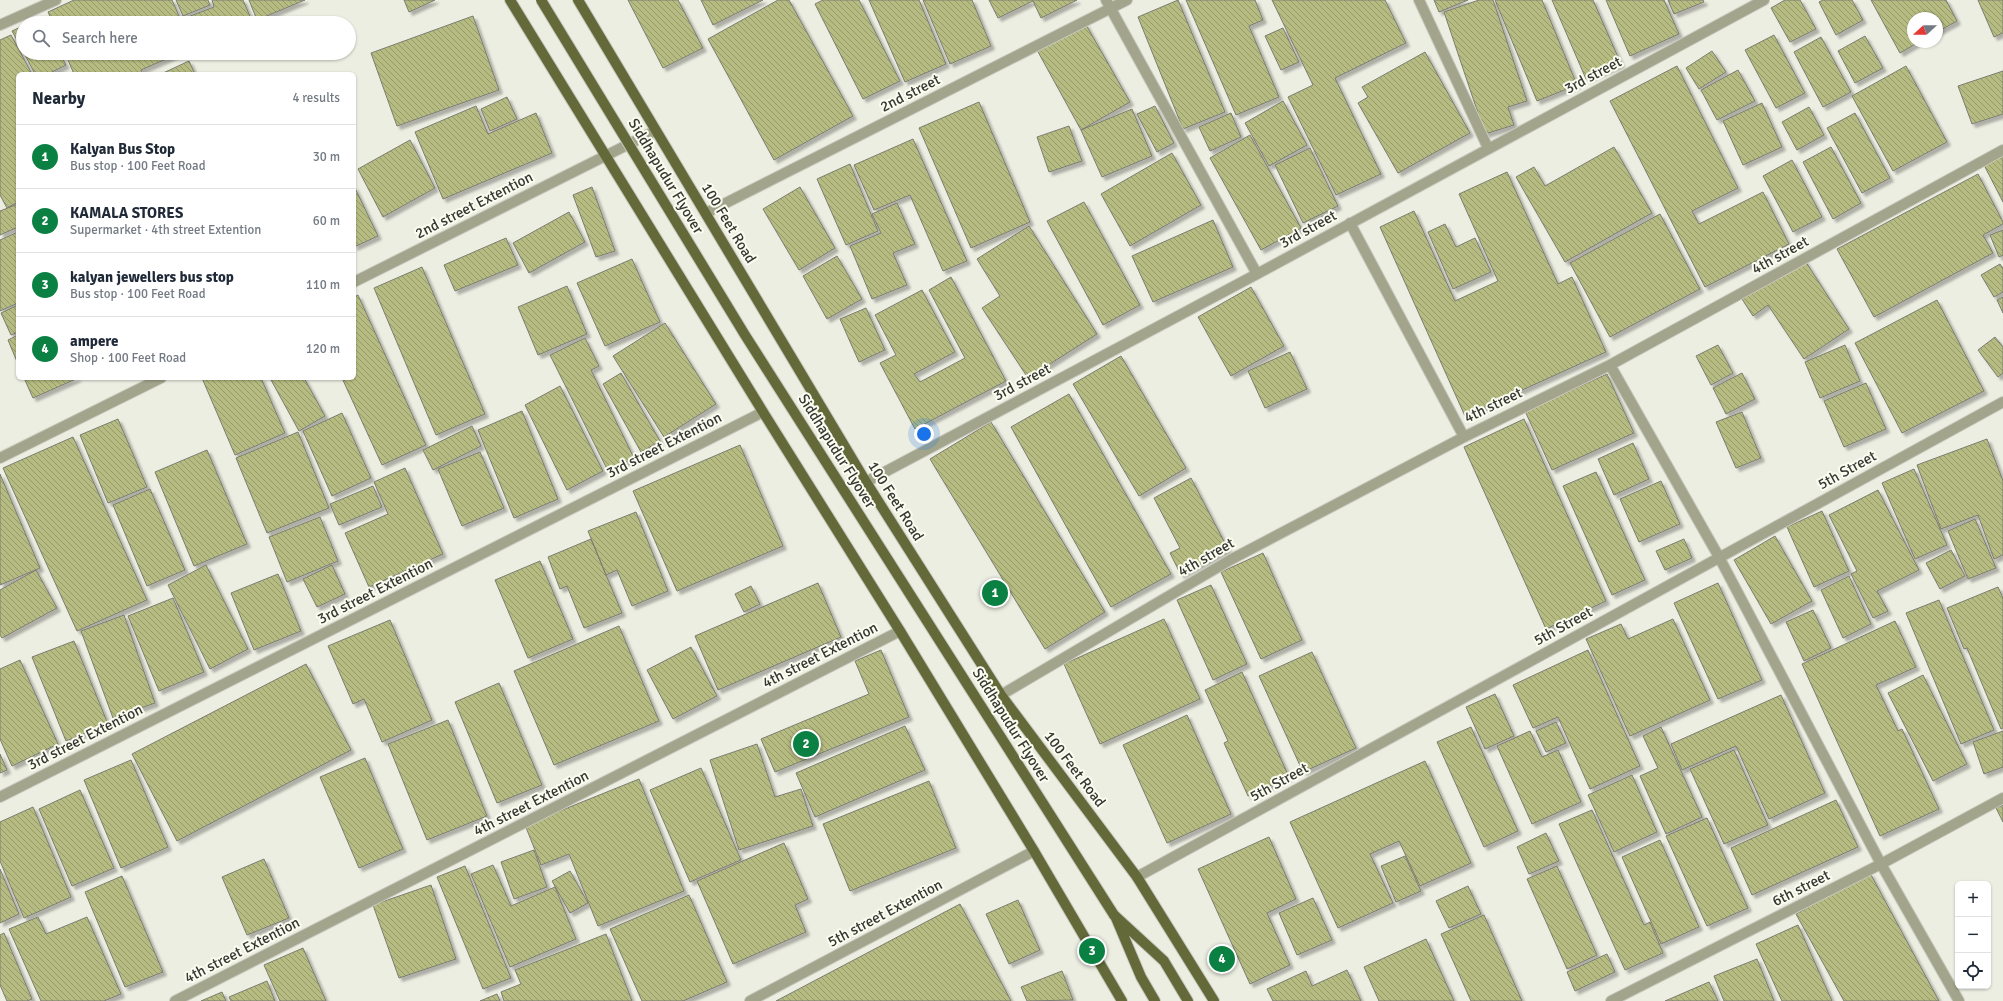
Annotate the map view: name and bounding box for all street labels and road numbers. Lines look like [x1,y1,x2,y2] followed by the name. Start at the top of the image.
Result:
[1561,52,1625,98] street label: 3rd street
[877,70,943,116] street label: 2nd street
[624,115,708,237] street label: Siddhapudur Flyover
[412,168,536,242] street label: 2nd street Extention
[698,180,760,267] street label: 100 Feet Road
[1277,206,1339,252] street label: 3rd street
[1748,232,1812,278] street label: 4th street
[990,359,1054,405] street label: 3rd street
[1461,383,1525,427] street label: 4th street
[795,391,880,512] street label: Siddhapudur Flyover
[603,408,725,482] street label: 3rd street Extention
[1815,447,1879,493] street label: 5th Street
[864,458,928,544] street label: 100 Feet Road
[1175,534,1237,580] street label: 4th street
[314,554,436,628] street label: 3rd street Extention
[1531,603,1595,649] street label: 5th Street
[759,618,881,692] street label: 4th street Extention
[969,665,1054,786] street label: Siddhapudur Flyover
[24,700,146,774] street label: 3rd street Extention
[1041,727,1109,811] street label: 100 Feet Road
[1247,759,1311,805] street label: 5th Street
[470,766,592,840] street label: 4th street Extention
[1769,866,1833,910] street label: 6th street
[825,875,945,951] street label: 5th street Extention
[181,913,303,987] street label: 4th street Extention

